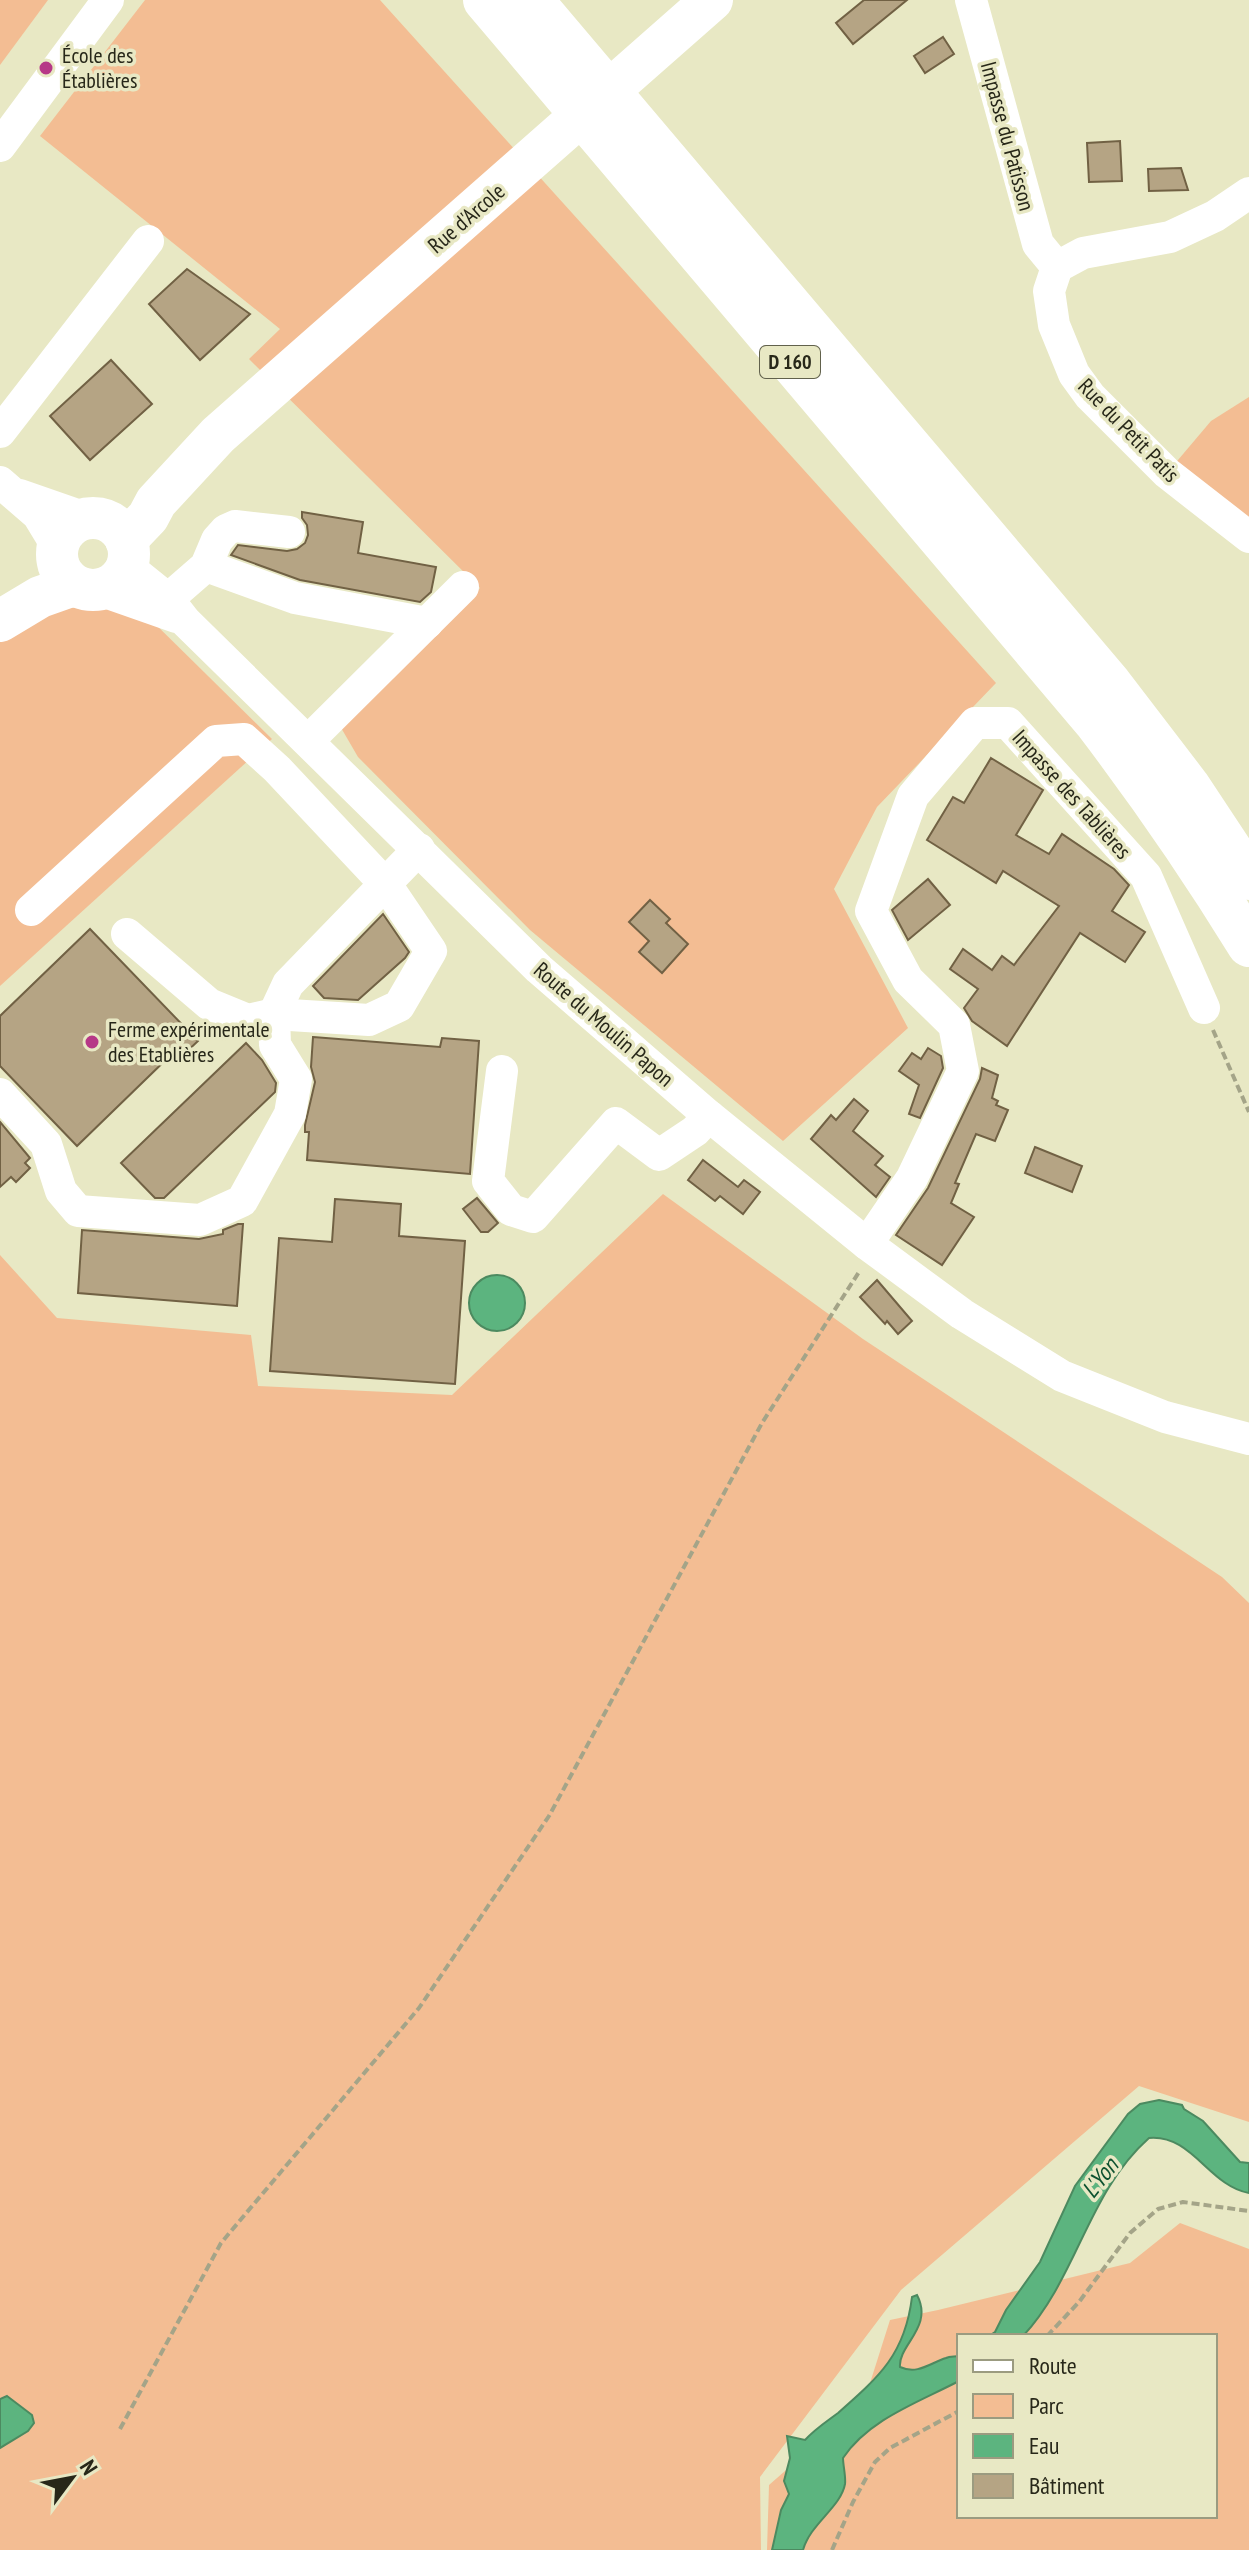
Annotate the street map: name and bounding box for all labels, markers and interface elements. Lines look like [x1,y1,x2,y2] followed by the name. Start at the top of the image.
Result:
[62,41,137,94] place label: École des Établières
[975,58,1041,214] street label: Impasse du Patisson
[37,59,55,77] marker: École des Établières
[422,177,510,259] street label: Rue d'Arcole
[760,346,820,378] road number: D 160
[1072,372,1186,488] street label: Rue du Petit Patis
[1007,724,1137,864] street label: Impasse des Tablières
[528,956,680,1092] street label: Route du Moulin Papon
[108,1015,270,1068] place label: Ferme expérimentale des Etablières
[83,1033,101,1051] marker: Ferme expérimentale des Etablières
[1074,2150,1126,2204] water label: L'Yon
[957,2334,1217,2518] legend
[1029,2350,1077,2381] text: Route
[1029,2390,1064,2421] text: Parc
[1029,2430,1059,2461] text: Eau
[32,2438,112,2518] north arrow
[74,2455,104,2480] text: N
[1029,2470,1105,2501] text: Bâtiment

